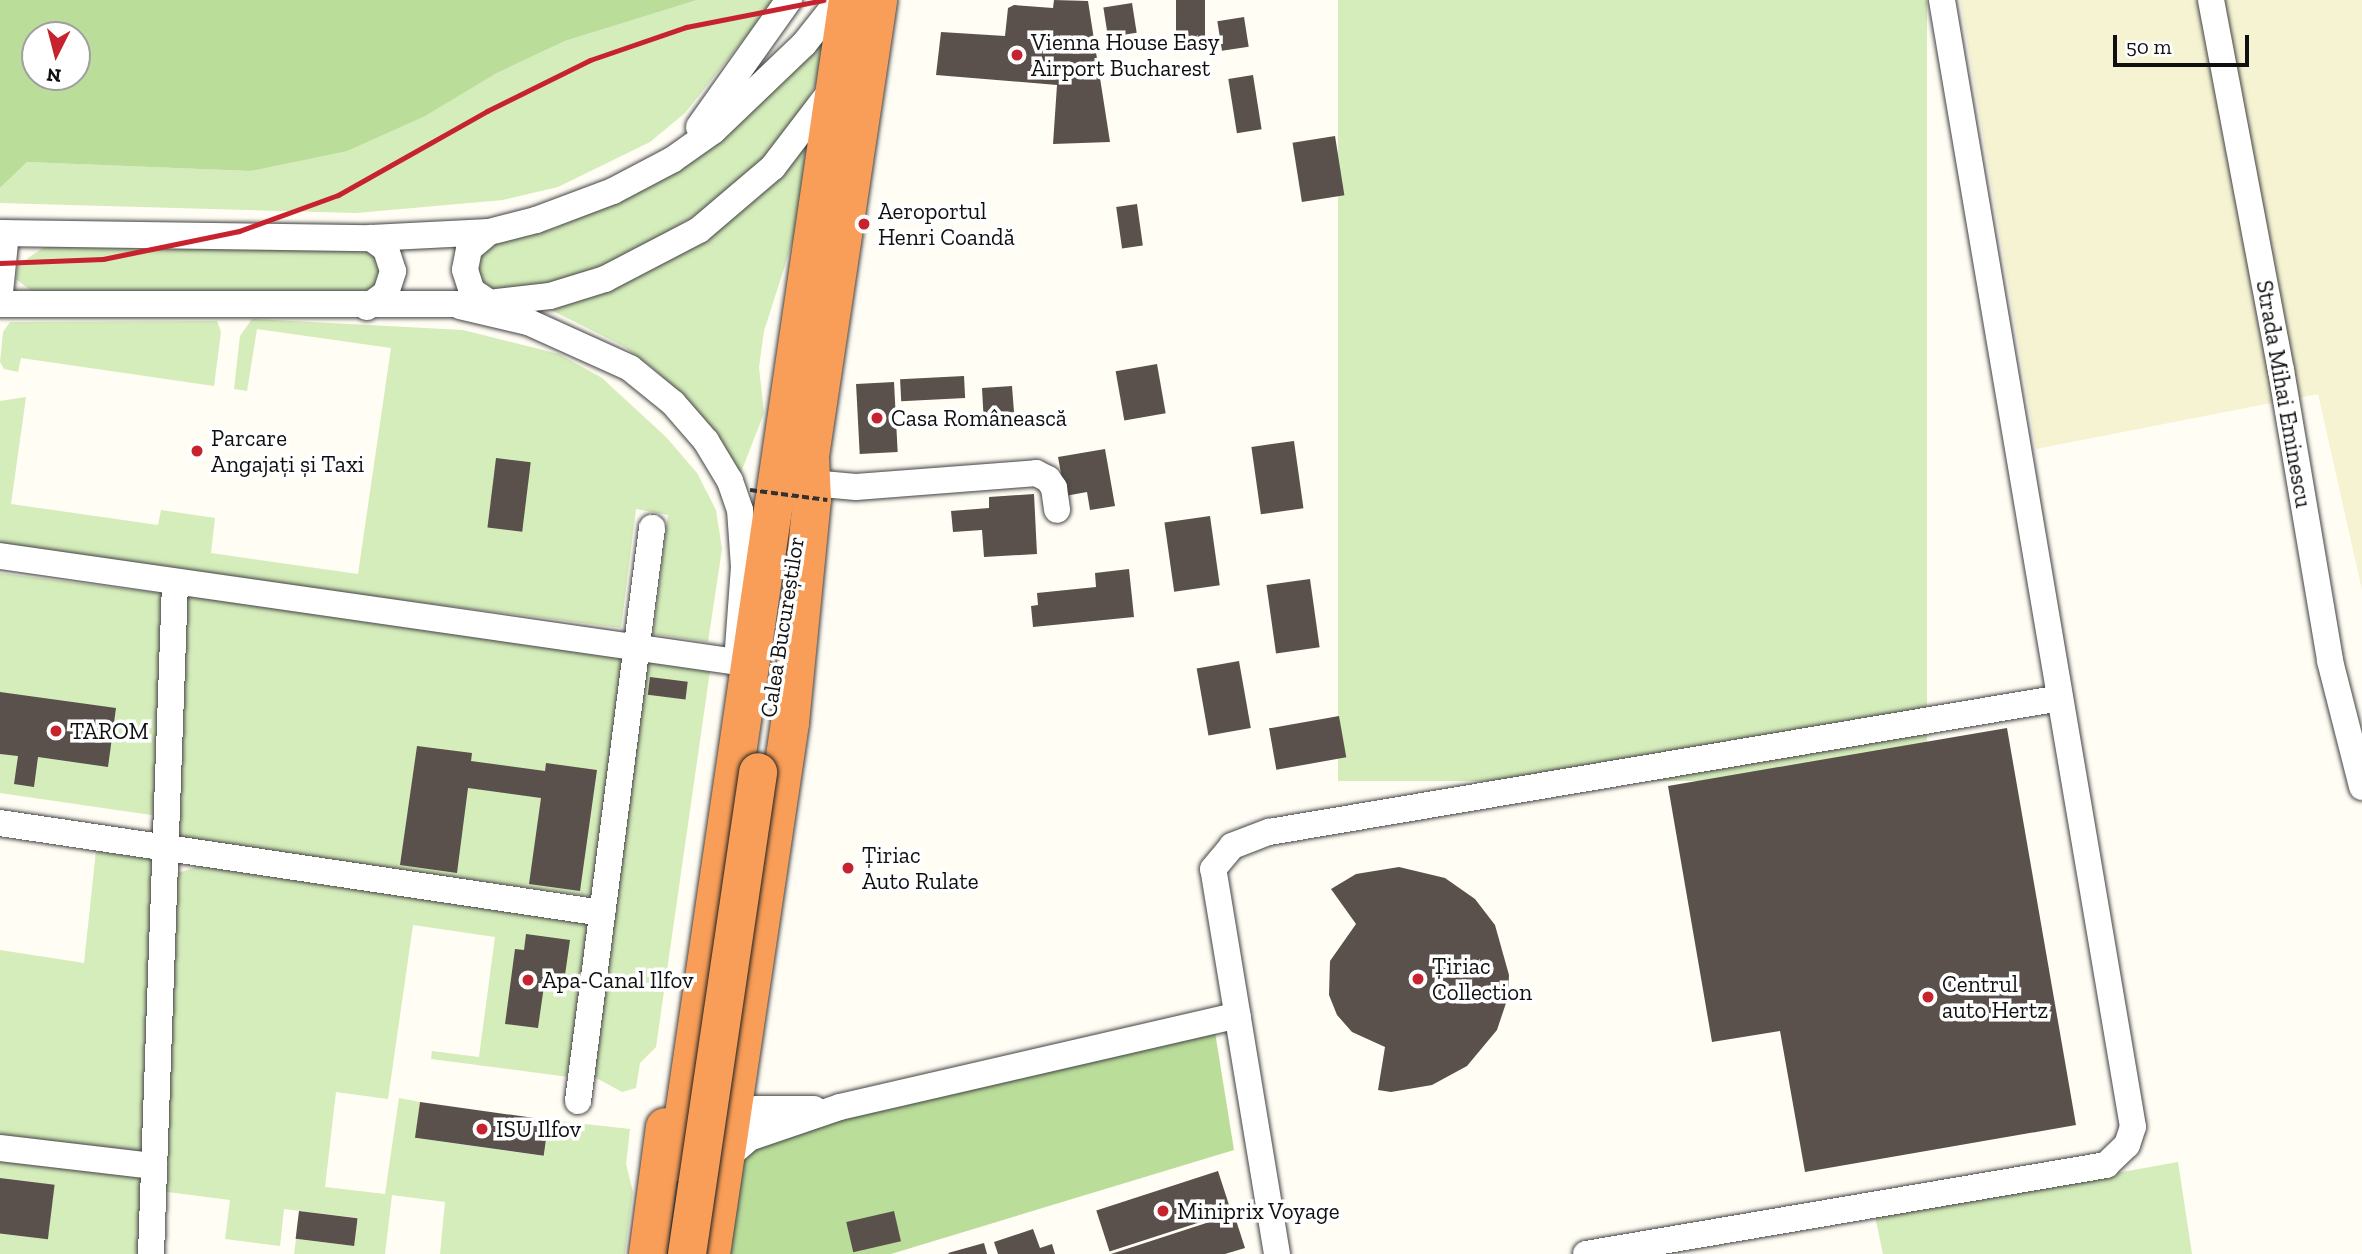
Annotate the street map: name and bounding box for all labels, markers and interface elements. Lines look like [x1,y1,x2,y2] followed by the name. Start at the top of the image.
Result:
[21,21,91,91] north arrow
[2117,21,2254,65] scale bar
[1031,28,1219,82] place label: Vienna House Easy Airport Bucharest
[2126,34,2172,59] text: 50 m
[1009,47,1025,63] marker: Vienna House Easy Airport Bucharest
[46,63,62,88] text: N
[878,197,1015,251] place label: Aeroportul Henri Coandă
[856,216,872,232] marker: Aeroportul Henri Coandă
[2250,278,2318,510] street label: Strada Mihai Eminescu
[891,404,1067,432] place label: Casa Românească
[869,410,885,426] marker: Casa Românească
[211,424,365,478] place label: Parcare Angajați și Taxi
[189,443,205,459] marker: Parcare Angajați și Taxi
[754,535,810,719] street label: Calea Bucureștilor
[70,717,149,745] place label: TAROM
[48,723,64,739] marker: TAROM
[862,841,979,895] place label: Țiriac Auto Rulate
[840,860,856,876] marker: Țiriac Auto Rulate
[1432,952,1532,1006] place label: Țiriac Collection
[542,966,694,994] place label: Apa-Canal Ilfov
[1942,970,2048,1024] place label: Centrul auto Hertz
[1410,971,1426,987] marker: Țiriac Collection
[520,972,536,988] marker: Apa-Canal Ilfov
[1920,989,1936,1005] marker: Centrul auto Hertz
[496,1115,581,1143] place label: ISU Ilfov
[474,1121,490,1137] marker: ISU Ilfov
[1177,1197,1340,1225] place label: Miniprix Voyage
[1155,1203,1171,1219] marker: Miniprix Voyage

